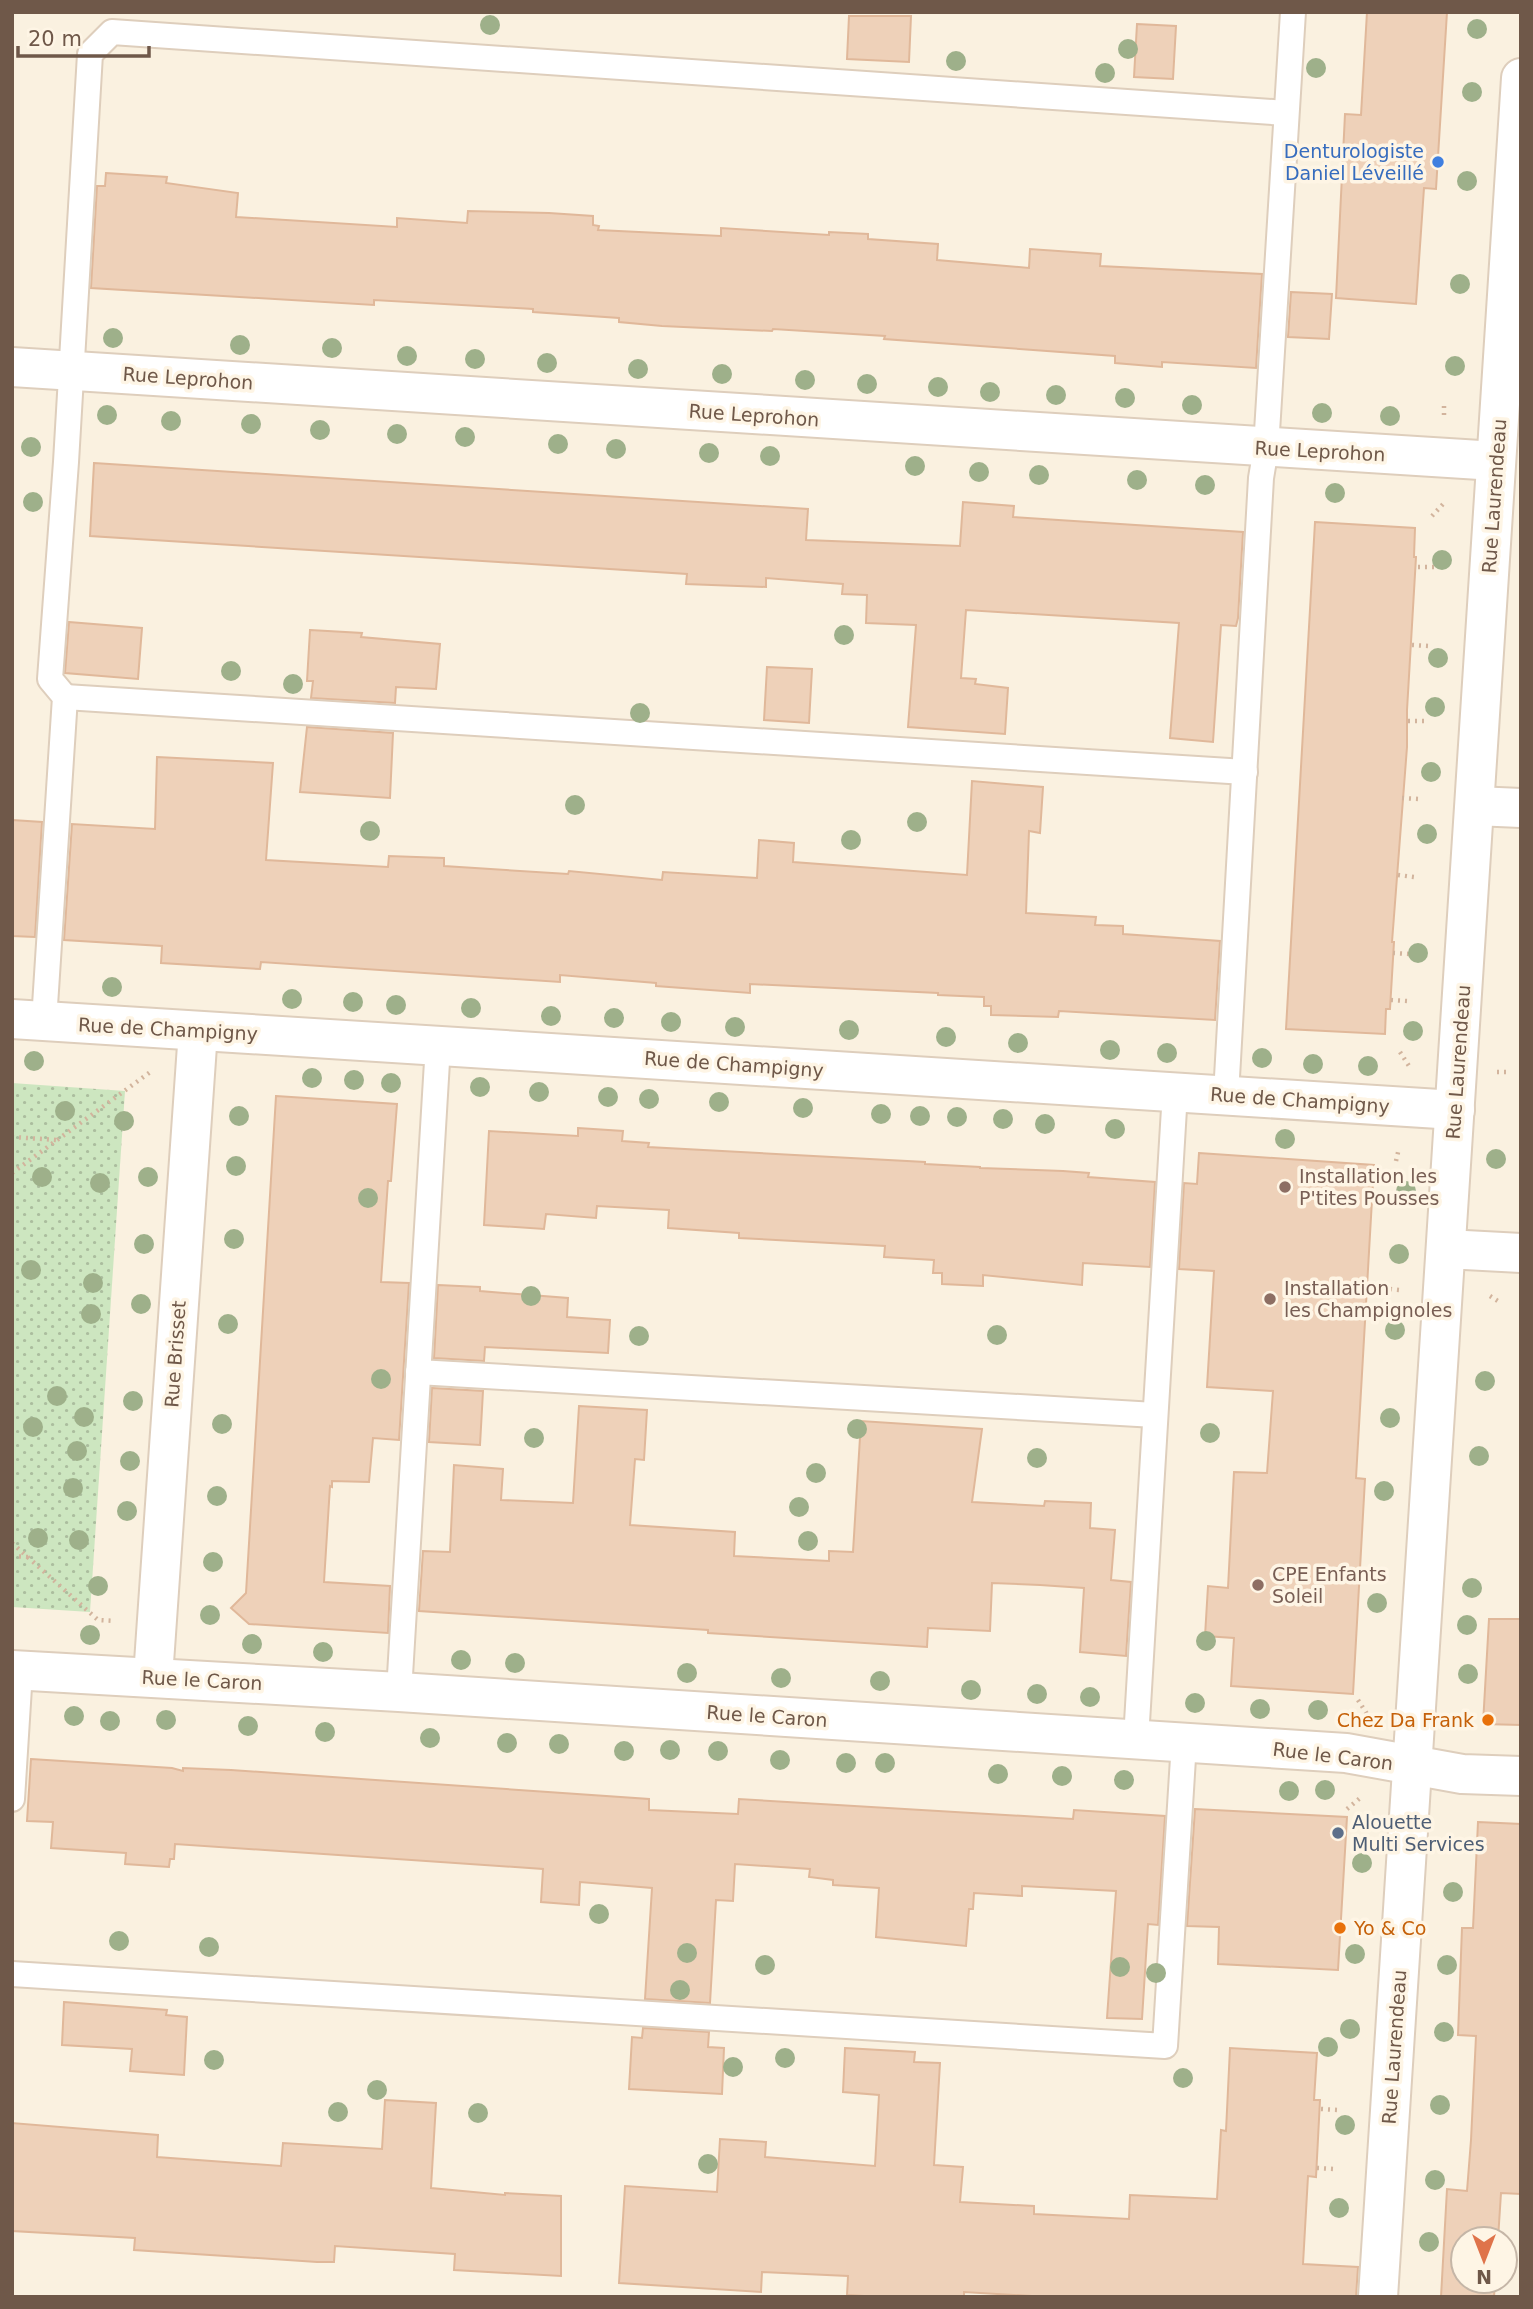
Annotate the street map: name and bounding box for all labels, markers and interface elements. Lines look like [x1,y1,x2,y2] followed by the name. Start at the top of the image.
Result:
[18,14,149,58] scale bar
[28,27,82,51] text: 20 m
[1284,140,1424,184] place label: Denturologiste Daniel Léveillé
[1430,154,1446,170] marker: Denturologiste Daniel Léveillé
[122,362,254,394] street label: Rue Leprohon
[688,399,820,431] street label: Rue Leprohon
[1478,418,1510,574] street label: Rue Laurendeau
[1254,437,1386,465] street label: Rue Leprohon
[1442,984,1474,1140] street label: Rue Laurendeau
[78,1013,258,1045] street label: Rue de Champigny
[643,1047,825,1081] street label: Rue de Champigny
[1209,1083,1391,1117] street label: Rue de Champigny
[1299,1165,1439,1209] place label: Installation les P'tites Pousses
[1277,1179,1293,1195] marker: Installation les P'tites Pousses
[1284,1277,1452,1321] place label: Installation les Champignoles
[1262,1291,1278,1307] marker: Installation les Champignoles
[160,1300,190,1408] street label: Rue Brisset
[1272,1563,1387,1607] place label: CPE Enfants Soleil
[1250,1577,1266,1593] marker: CPE Enfants Soleil
[141,1666,263,1694] street label: Rue le Caron
[706,1701,828,1731] street label: Rue le Caron
[1337,1709,1474,1731] place label: Chez Da Frank
[1480,1712,1496,1728] marker: Chez Da Frank
[1272,1738,1394,1774] street label: Rue le Caron
[1352,1811,1485,1855] place label: Alouette Multi Services
[1330,1825,1346,1841] marker: Alouette Multi Services
[1353,1917,1427,1939] place label: Yo & Co
[1332,1920,1348,1936] marker: Yo & Co
[1378,1969,1410,2125] street label: Rue Laurendeau
[1449,2225,1519,2295] north arrow
[1476,2266,1492,2288] text: N

